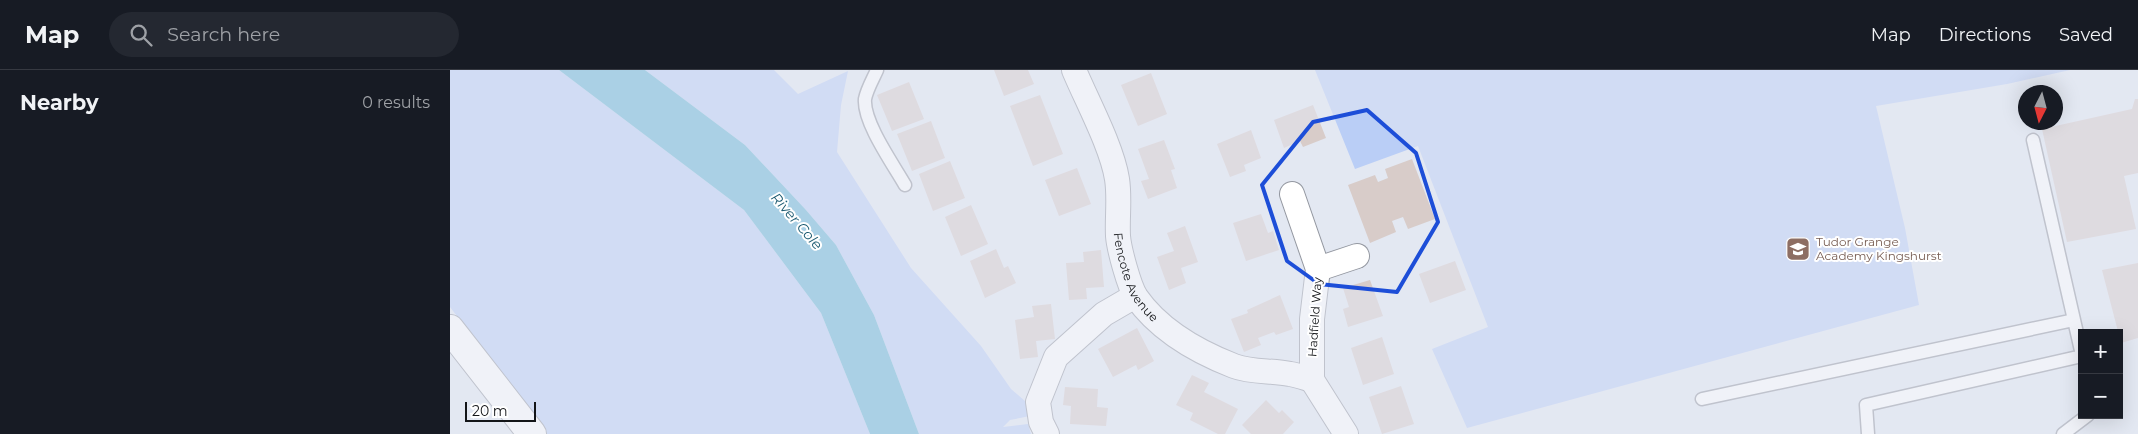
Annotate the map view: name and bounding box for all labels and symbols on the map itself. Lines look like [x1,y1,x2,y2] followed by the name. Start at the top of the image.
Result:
[2018,85,2063,130] north arrow
[767,189,827,253] water label: River Cole
[1111,232,1161,325] street label: Fencote Avenue
[1816,234,1942,263] place label: Tudor Grange Academy Kingshurst
[1785,236,1811,262] school or university icon: Tudor Grange Academy Kingshurst
[1304,276,1325,357] street label: Hadfield Way
[465,399,536,422] scale bar

